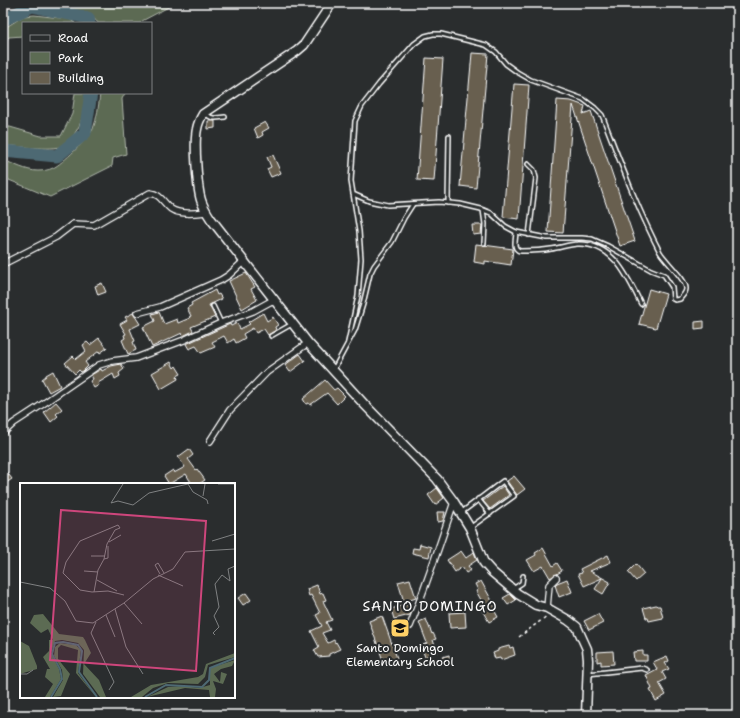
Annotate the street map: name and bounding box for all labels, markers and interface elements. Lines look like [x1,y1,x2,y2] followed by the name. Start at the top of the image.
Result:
[22,22,152,94] legend
[58,30,89,46] text: Road
[58,50,84,66] text: Park
[58,70,104,86] text: Building
[20,483,235,698] inset map
[362,597,498,615] district label: SANTO DOMINGO
[389,617,411,639] school or university icon: Santo Domingo Elementary School
[346,640,454,670] place label: Santo Domingo Elementary School

